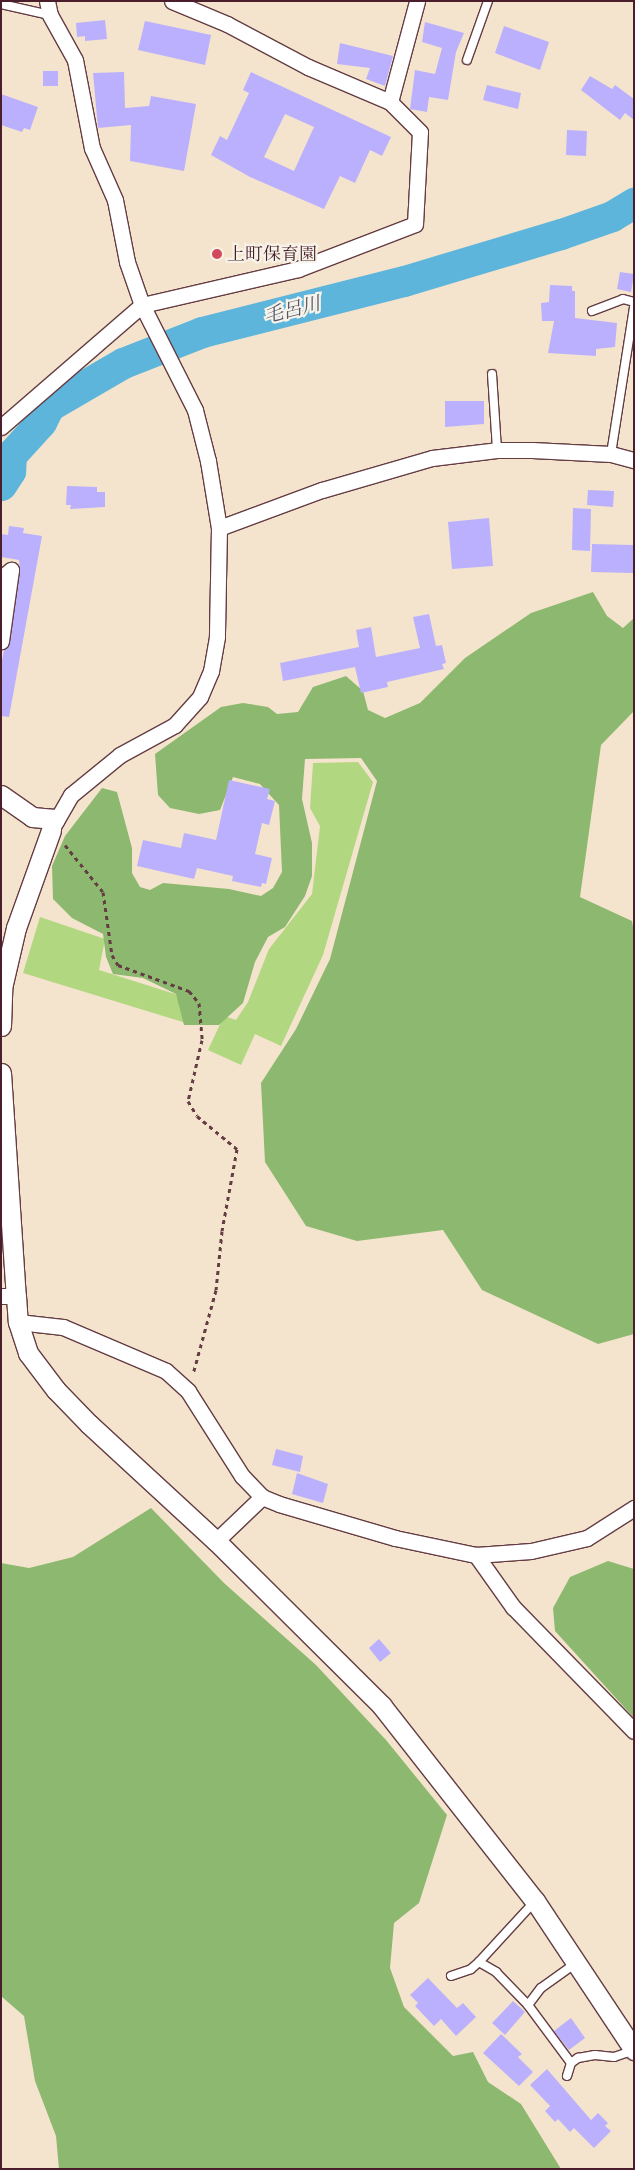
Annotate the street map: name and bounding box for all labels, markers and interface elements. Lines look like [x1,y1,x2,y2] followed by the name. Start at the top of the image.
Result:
[227,243,317,265] place label: 上町保育園
[211,248,223,260] marker: 上町保育園
[262,292,322,328] water label: 毛呂川

